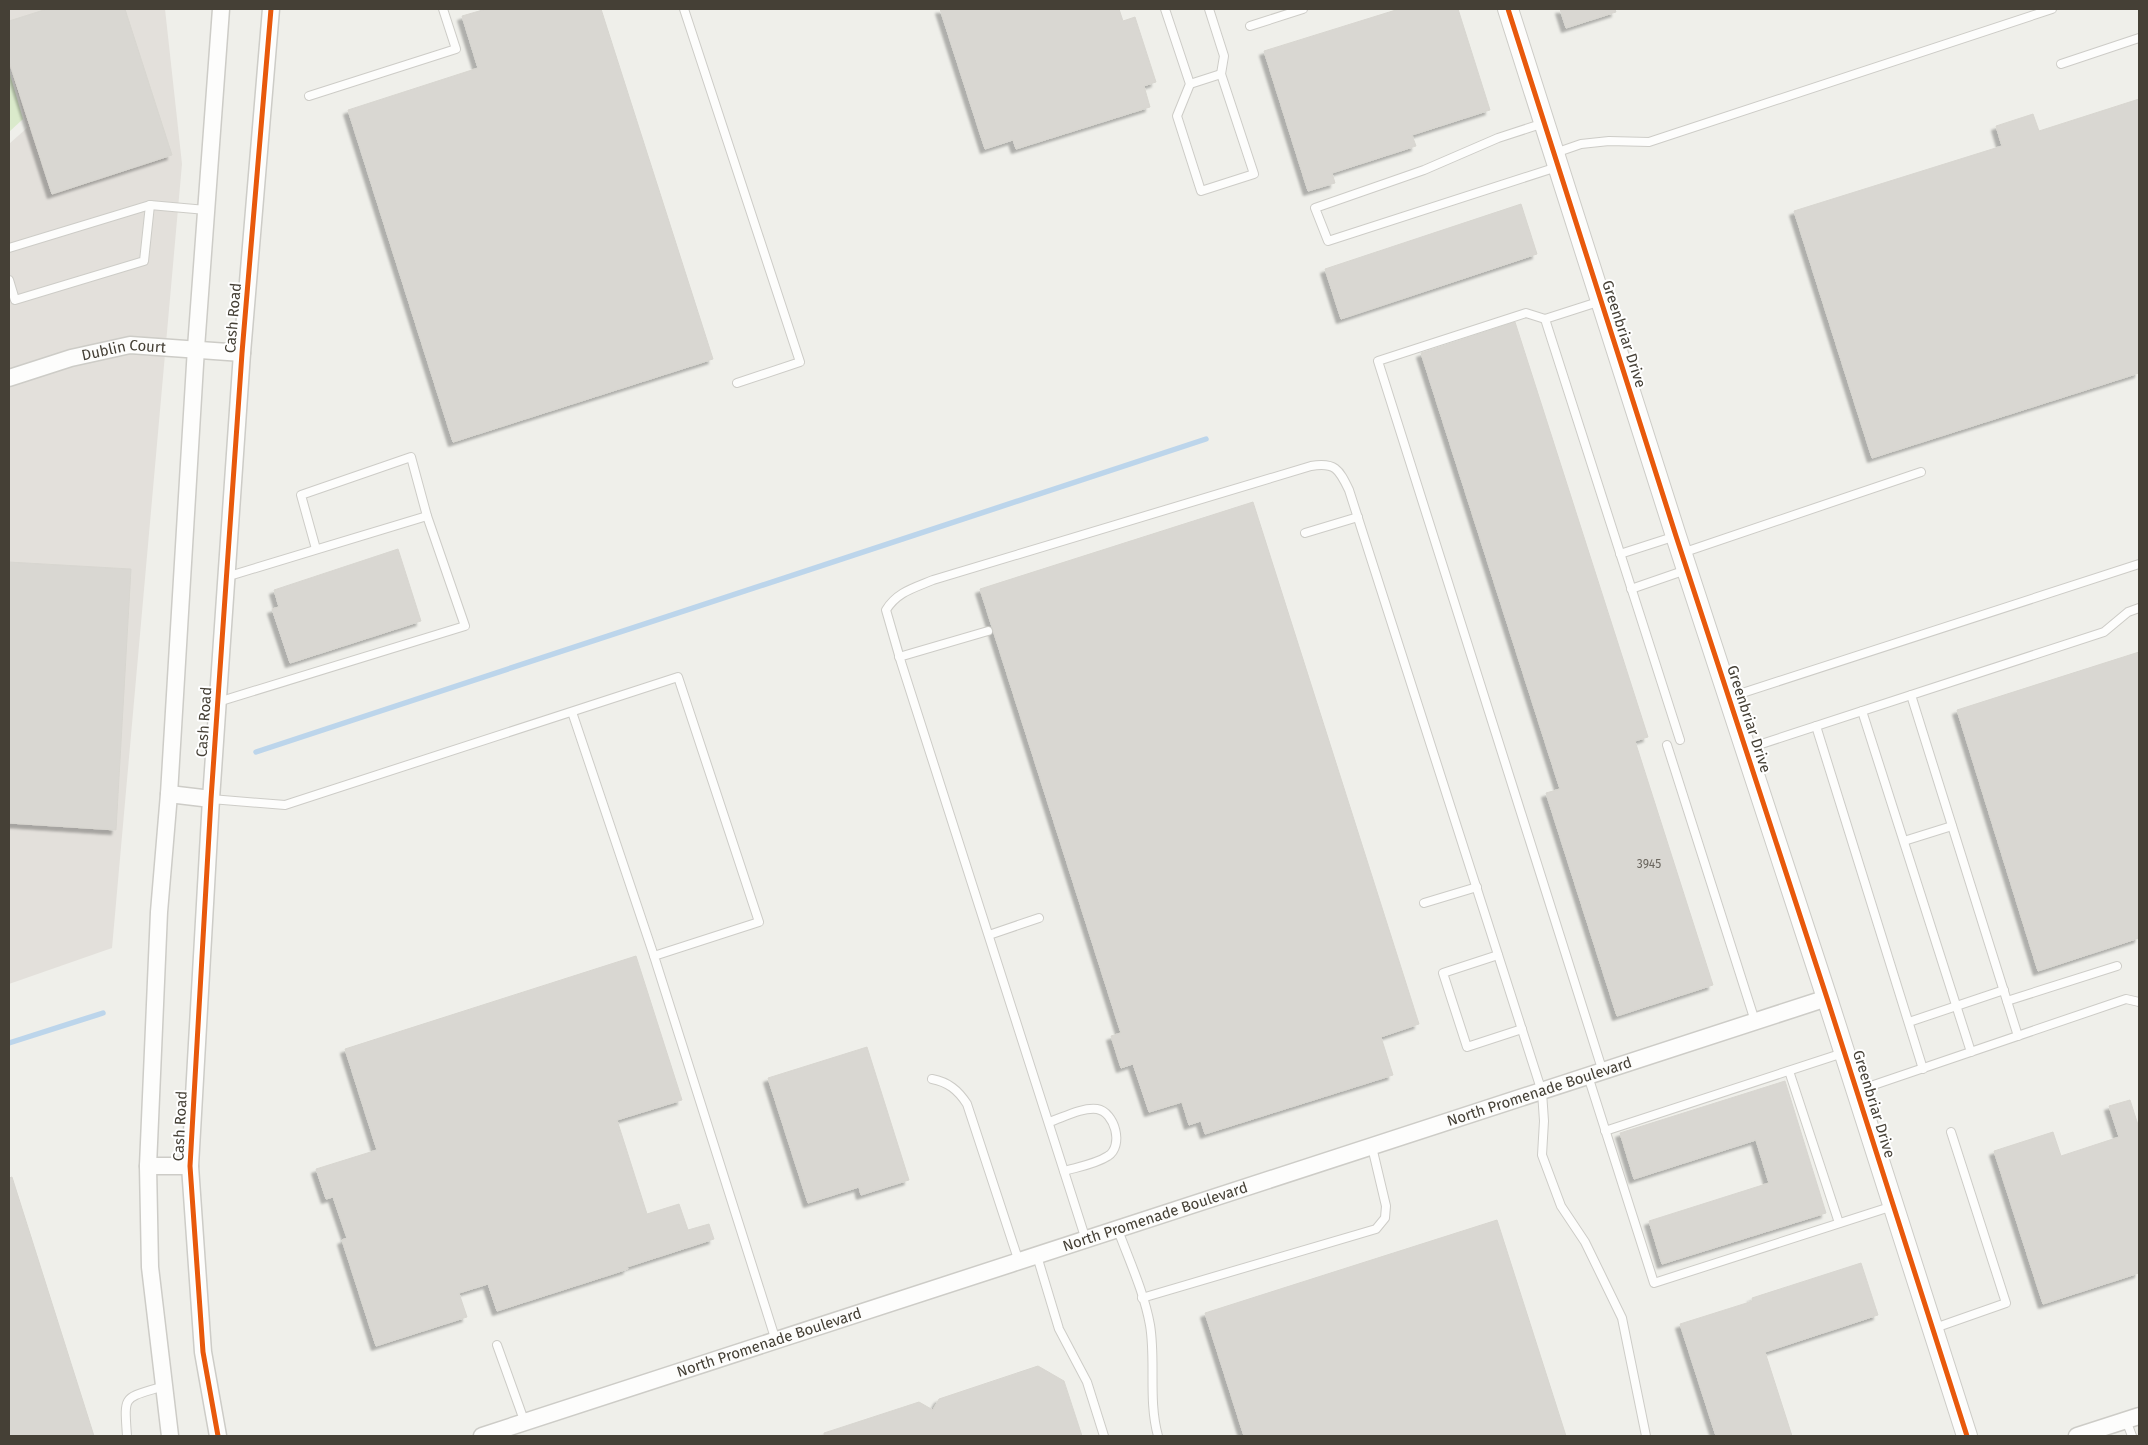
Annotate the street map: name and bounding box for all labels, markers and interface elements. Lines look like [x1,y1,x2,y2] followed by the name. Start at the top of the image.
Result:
[1598,278,1650,390] street label: Greenbriar Drive
[221,282,245,354] street label: Cash Road
[80,336,167,364] street label: Dublin Court
[1723,663,1775,775] street label: Greenbriar Drive
[193,686,215,758] street label: Cash Road
[1637,857,1661,871] house number: 3945
[1849,1048,1899,1160] street label: Greenbriar Drive
[1445,1053,1634,1130] street label: North Promenade Boulevard
[169,1090,191,1162] street label: Cash Road
[1060,1178,1250,1255] street label: North Promenade Boulevard
[674,1304,864,1381] street label: North Promenade Boulevard

